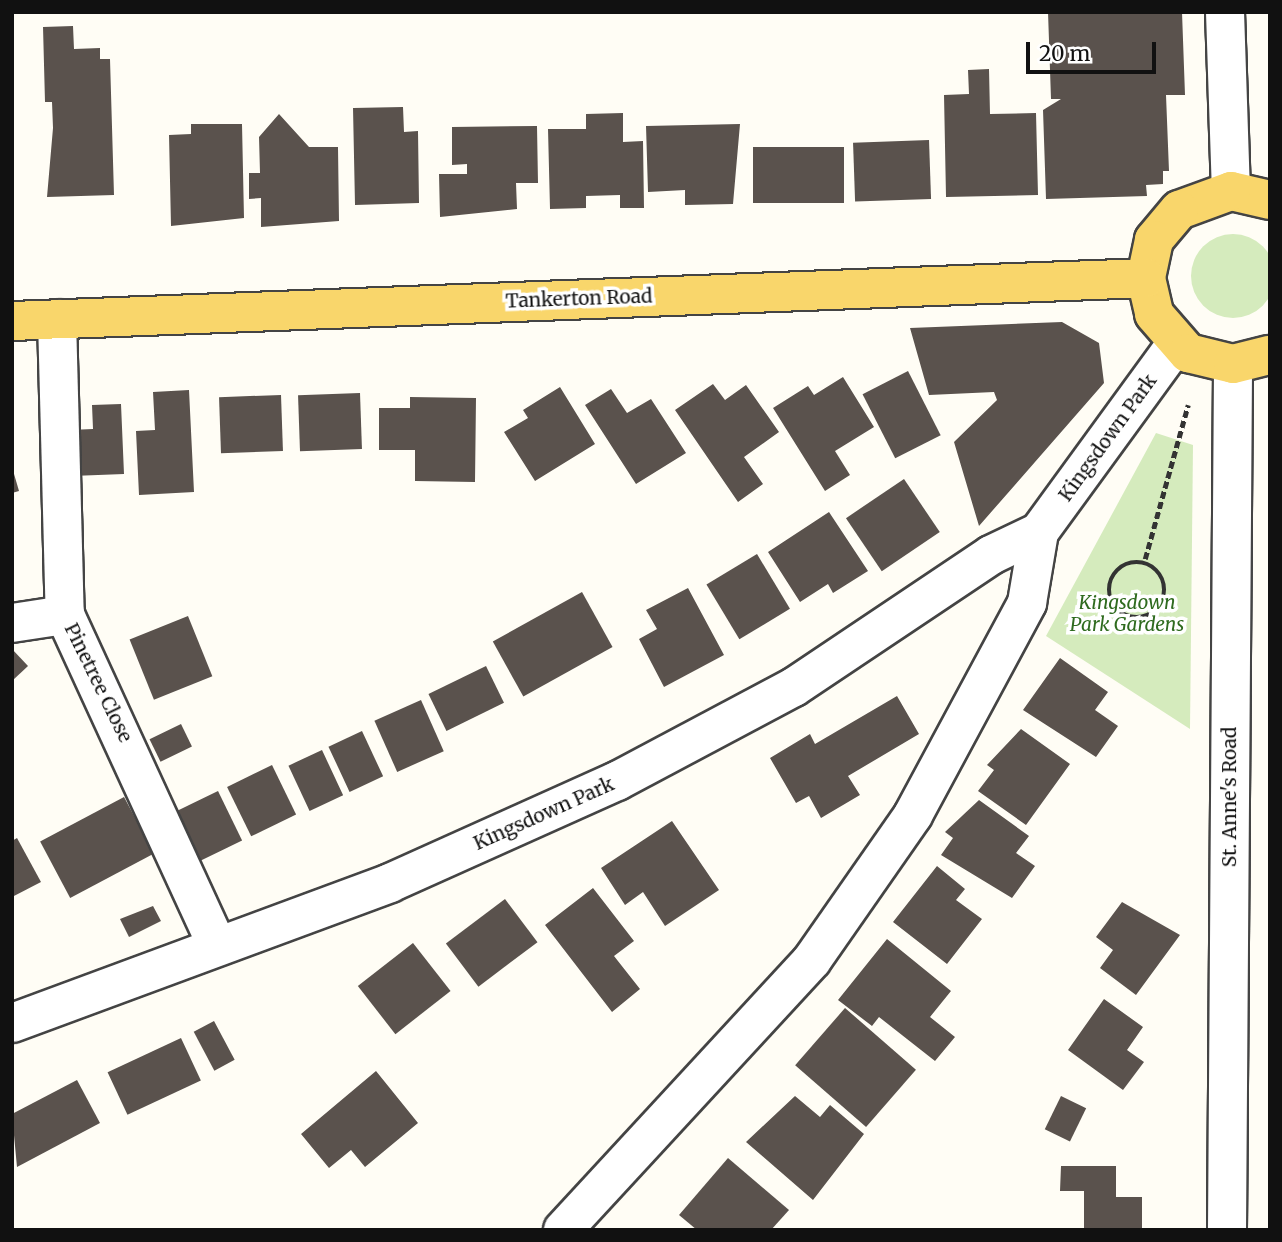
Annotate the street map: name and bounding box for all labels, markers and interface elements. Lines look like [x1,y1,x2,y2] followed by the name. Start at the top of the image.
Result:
[1030,28,1160,72] scale bar
[1039,40,1090,67] text: 20 m
[505,285,653,313] street label: Tankerton Road
[1054,370,1162,506] street label: Kingsdown Park
[1070,592,1184,636] park label: Kingsdown Park Gardens
[59,620,137,746] street label: Pinetree Close
[1219,727,1241,867] street label: St. Anne's Road
[470,773,618,855] street label: Kingsdown Park

